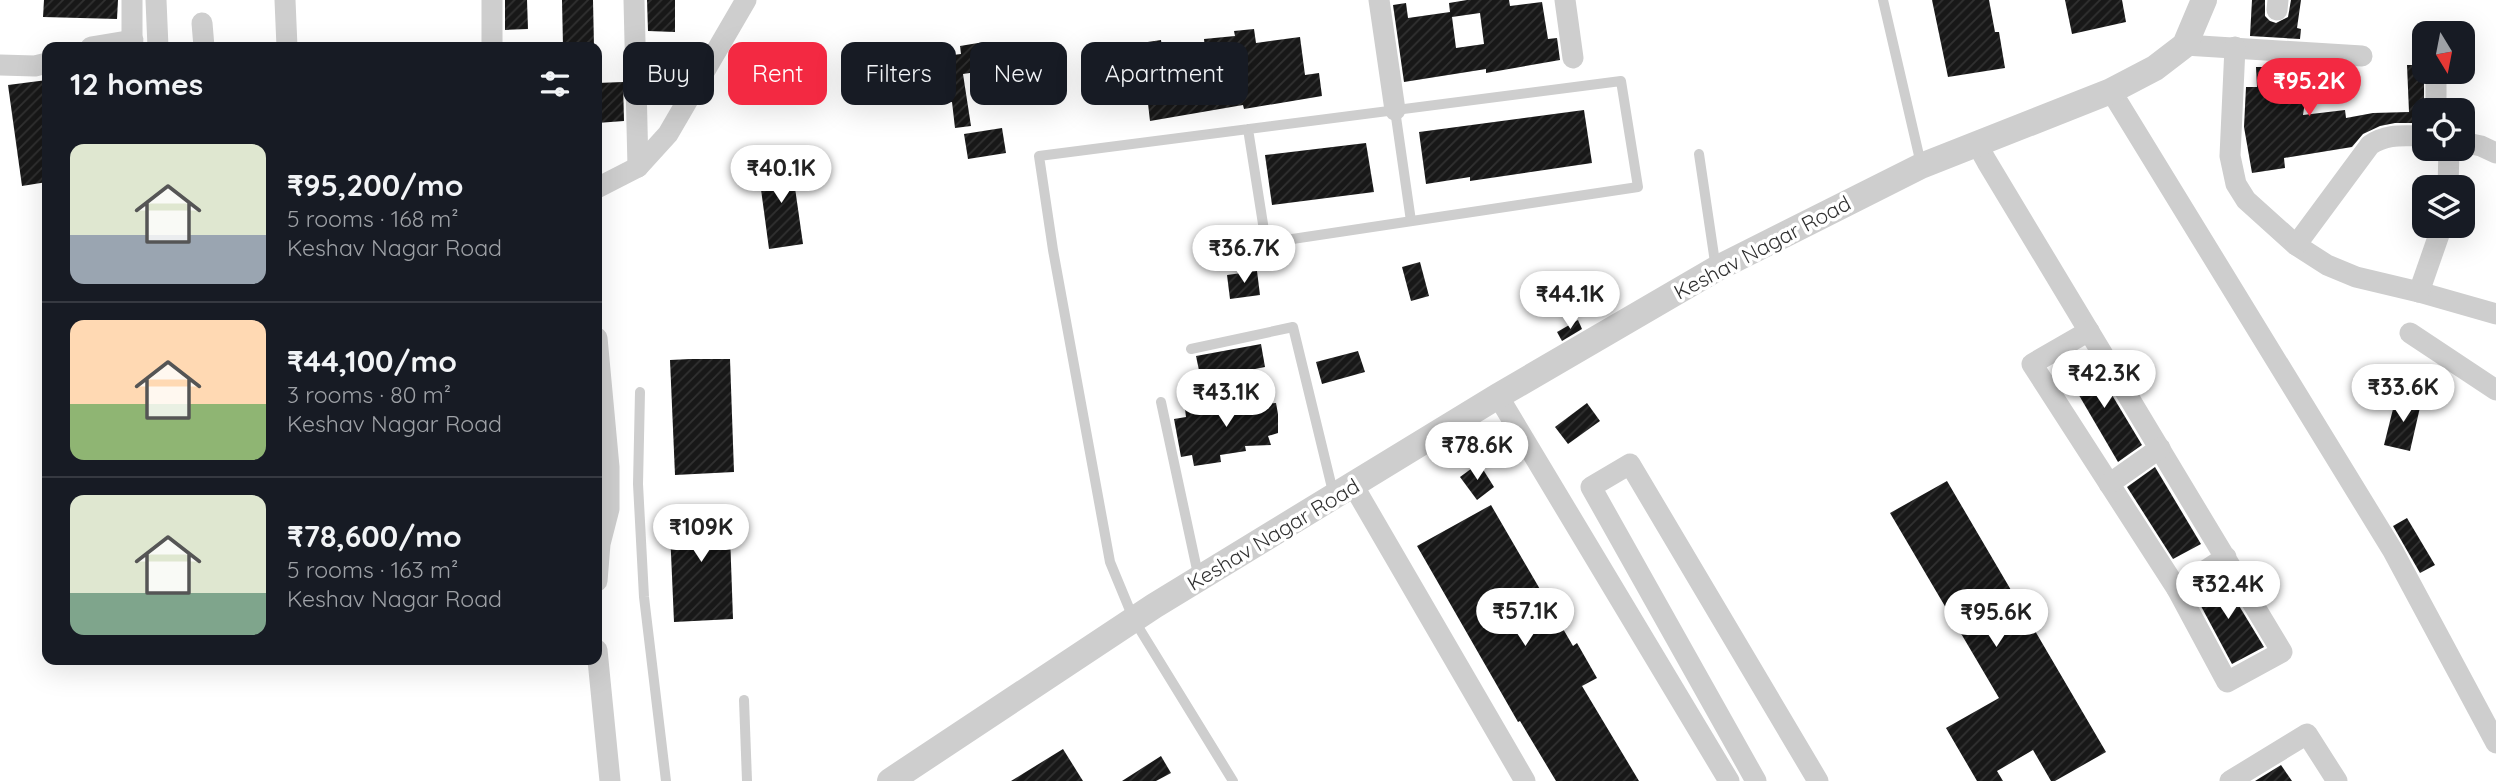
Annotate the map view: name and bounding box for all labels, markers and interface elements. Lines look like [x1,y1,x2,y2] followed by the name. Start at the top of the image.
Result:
[2412,21,2474,84] north arrow
[2412,21,2475,238] map controls
[623,42,714,105] chip: Buy
[728,42,827,105] chip: Rent
[841,42,956,105] chip: Filters
[970,42,1067,105] chip: New
[1081,42,1248,105] chip: Apartment
[2252,58,2366,118] pin: ₹95.2K
[70,65,203,103] text: 12 homes
[536,65,574,103] icon: filters
[2273,66,2345,95] text: ₹95.2K
[2412,98,2475,161] button: locate
[724,146,838,205] pin: ₹40.1K
[747,153,815,182] text: ₹40.1K
[287,166,464,204] text: ₹95,200/mo
[126,172,210,256] icon: home
[2412,175,2475,238] button: layers
[1669,189,1855,305] street label: Keshav Nagar Road
[287,204,459,233] text: 5 rooms · 168 m²
[1187,226,1301,285] pin: ₹36.7K
[287,233,502,262] text: Keshav Nagar Road
[1208,233,1280,262] text: ₹36.7K
[1513,272,1627,331] pin: ₹44.1K
[1536,279,1604,308] text: ₹44.1K
[287,342,457,380] text: ₹44,100/mo
[126,348,210,432] icon: home
[2047,350,2161,410] pin: ₹42.3K
[2068,358,2140,387] text: ₹42.3K
[2346,364,2460,424] pin: ₹33.6K
[1169,370,1283,429] pin: ₹43.1K
[2368,372,2438,401] text: ₹33.6K
[1192,377,1260,406] text: ₹43.1K
[287,380,451,409] text: 3 rooms · 80 m²
[287,409,502,438] text: Keshav Nagar Road
[1420,422,1534,482] pin: ₹78.6K
[1441,430,1513,459] text: ₹78.6K
[1182,472,1364,596] street label: Keshav Nagar Road
[652,504,750,564] pin: ₹109K
[669,512,733,541] text: ₹109K
[287,517,462,555] text: ₹78,600/mo
[126,523,210,607] icon: home
[287,555,458,584] text: 5 rooms · 163 m²
[2171,562,2285,621] pin: ₹32.4K
[2192,569,2264,598] text: ₹32.4K
[287,584,502,613] text: Keshav Nagar Road
[1468,588,1582,648] pin: ₹57.1K
[1939,590,2053,649] pin: ₹95.6K
[1492,596,1558,625] text: ₹57.1K
[1960,597,2032,626] text: ₹95.6K

